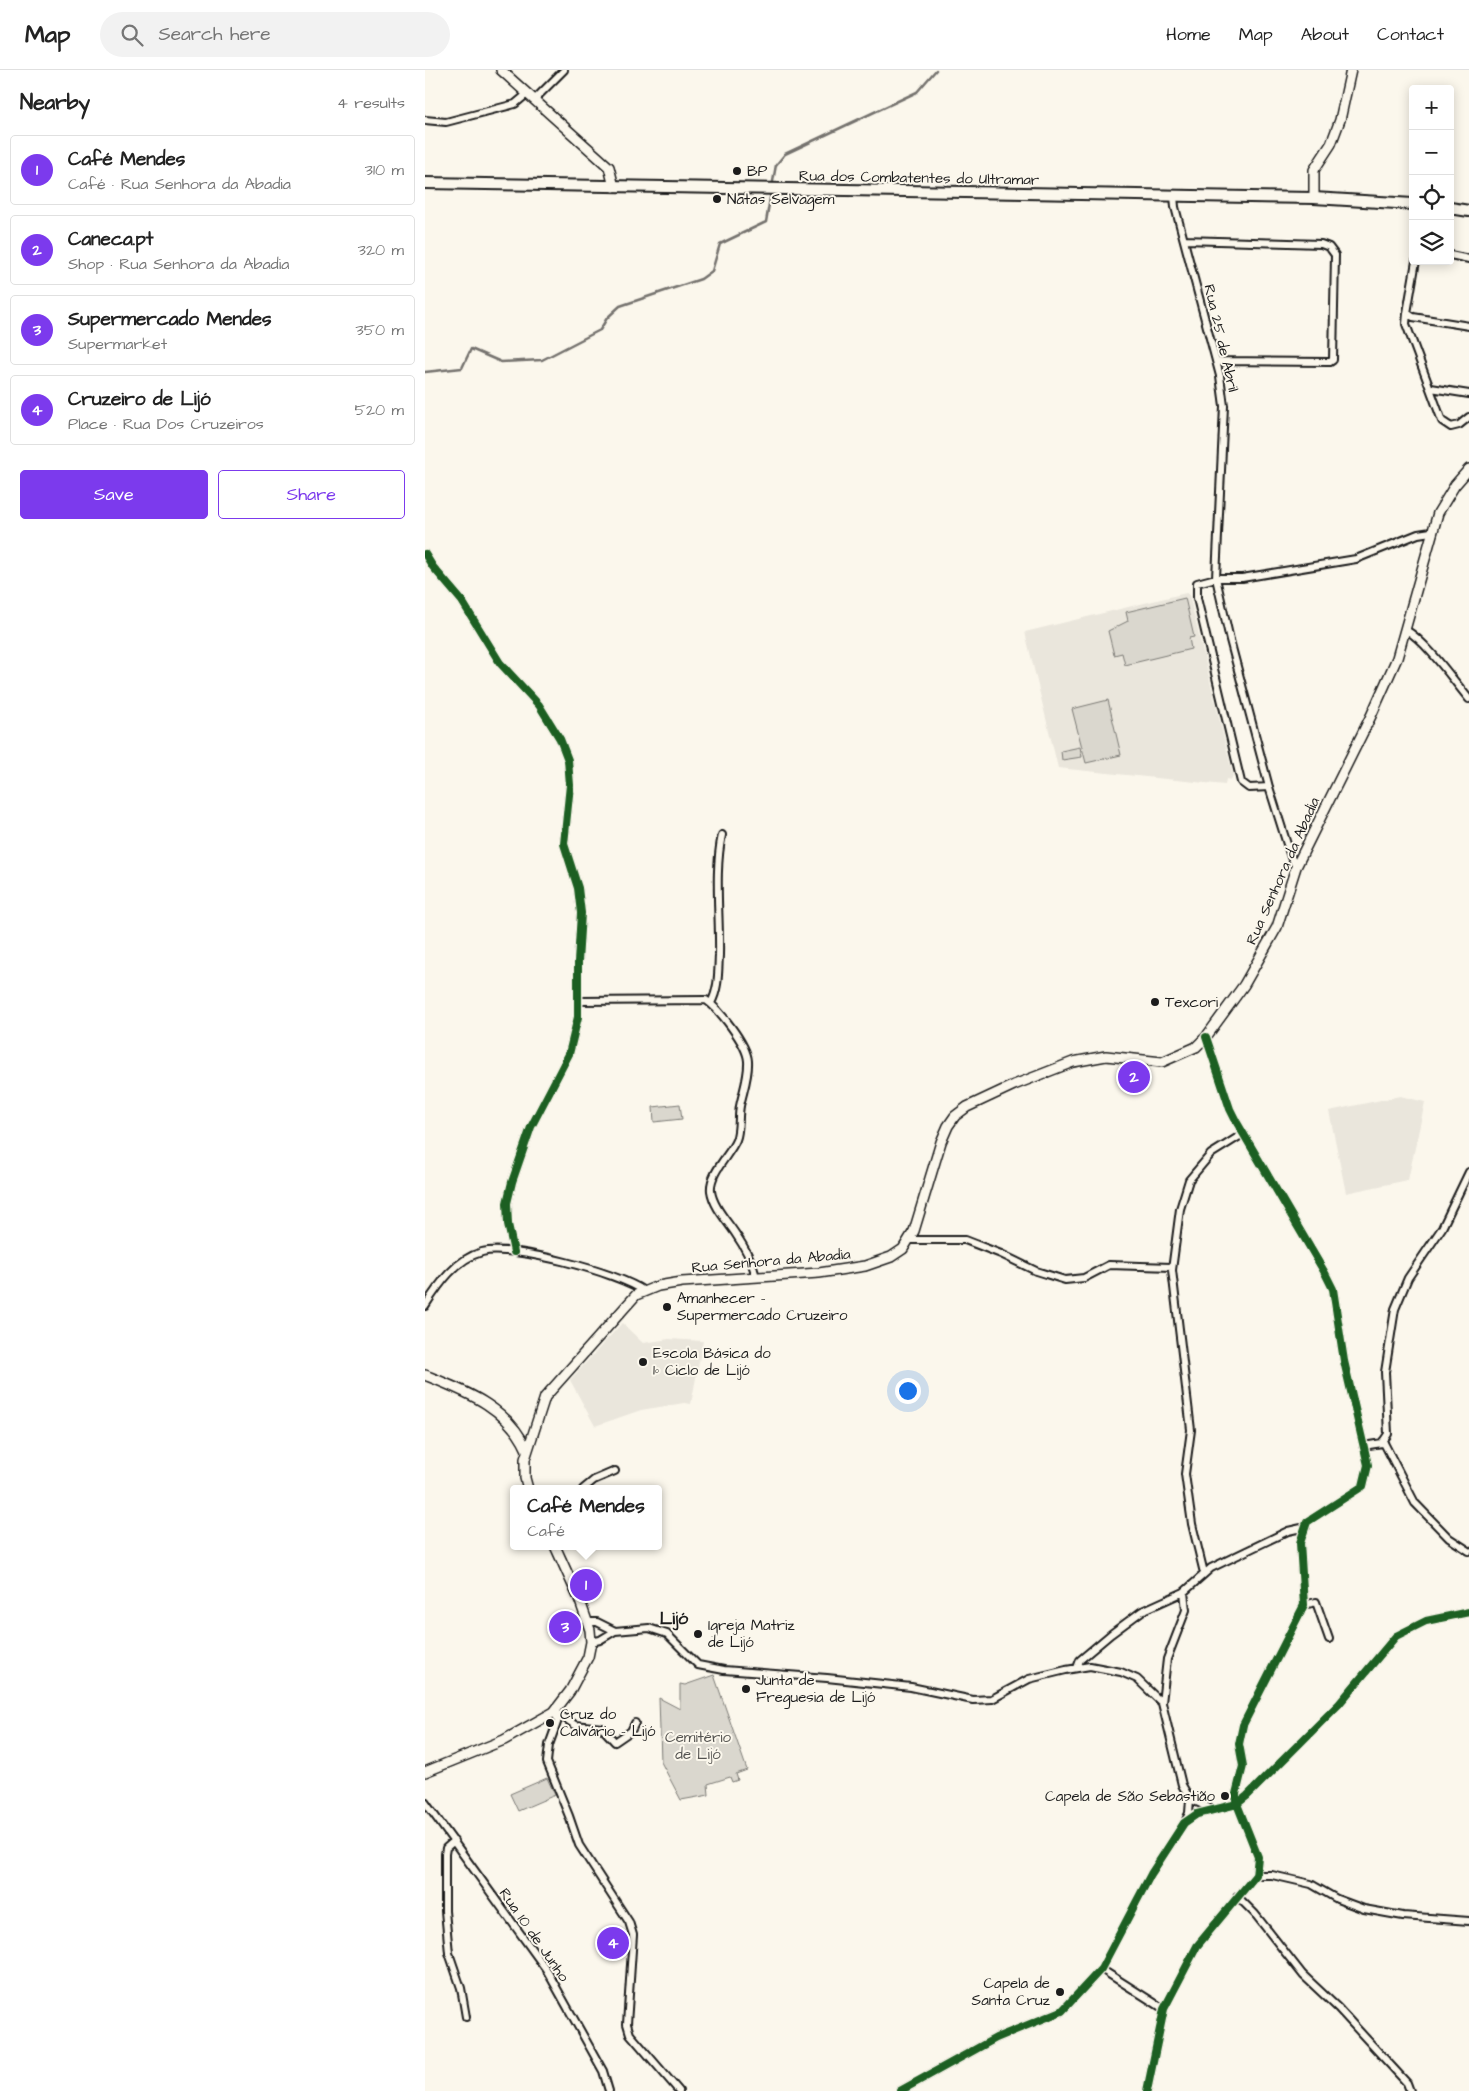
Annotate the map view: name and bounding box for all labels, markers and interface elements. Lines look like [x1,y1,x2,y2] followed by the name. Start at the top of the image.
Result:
[100,12,450,57] search box
[25,18,70,52] text: Map
[118,21,146,49] icon: search
[158,21,271,48] text: Search here
[1166,22,1211,47] text: Home
[1239,22,1273,47] text: Map
[1301,22,1349,47] text: About
[1377,22,1444,47] text: Contact
[1409,85,1454,265] map controls
[1409,85,1454,130] button: +
[20,88,90,117] text: Nearby
[337,92,405,114] text: 4 results
[1409,130,1454,175] button: −
[68,146,185,173] text: Café Mendes
[36,159,38,181] text: 1
[365,159,404,181] text: 310 m
[747,161,768,182] place label: BP
[731,165,743,177] marker: BP
[799,165,1039,191] street label: Rua dos Combatentes do Ultramar
[68,173,291,195] text: Café · Rua Senhora da Abadia
[1409,175,1454,220] button: locate
[727,189,835,211] place label: Natas Selvagem
[711,193,723,205] marker: Natas Selvagem
[1409,220,1454,265] button: layers
[68,226,154,253] text: Caneca.pt
[32,239,42,261] text: 2
[358,239,404,261] text: 320 m
[68,253,289,275] text: Shop · Rua Senhora da Abadia
[1198,282,1244,394] street label: Rua 25 de Abril
[68,306,272,333] text: Supermercado Mendes
[33,319,41,341] text: 3
[356,319,404,341] text: 350 m
[68,333,167,355] text: Supermarket
[68,386,211,413] text: Cruzeiro de Lijó
[32,399,42,421] text: 4
[355,399,404,421] text: 520 m
[68,413,264,435] text: Place · Rua Dos Cruzeiros
[20,470,208,519] button: Save
[218,470,405,519] button: Share
[1241,794,1325,948] street label: Rua Senhora da Abadia
[1165,992,1219,1013] place label: Texcori
[1149,996,1161,1008] marker: Texcori
[1118,1058,1150,1096] pin: 2
[691,1244,852,1278] street label: Rua Senhora da Abadia
[677,1288,848,1326] place label: Amanhecer - Supermercado Cruzeiro
[661,1301,673,1313] marker: Amanhecer - Supermercado Cruzeiro
[653,1343,771,1381] place label: Escola Básica do 1º Ciclo de Lijó
[637,1356,649,1368] marker: Escola Básica do 1º Ciclo de Lijó
[895,1378,921,1404] your location
[510,1485,662,1550] popup
[527,1493,645,1520] text: Café Mendes
[527,1520,565,1542] text: Café
[570,1566,602,1604] pin: 1
[660,1606,689,1631] district label: Lijó
[549,1608,581,1646] pin: 3
[708,1615,795,1653] place label: Igreja Matriz de Lijó
[692,1628,704,1640] marker: Igreja Matriz de Lijó
[756,1670,876,1709] place label: Junta de Freguesia de Lijó
[740,1683,752,1695] marker: Junta de Freguesia de Lijó
[560,1704,656,1742] place label: Cruz do Calvário - Lijó
[544,1717,556,1729] marker: Cruz do Calvário - Lijó
[665,1727,731,1765] park label: Cemitério de Lijó
[1045,1786,1216,1807] place label: Capela de São Sebastião
[1219,1790,1231,1802] marker: Capela de São Sebastião
[494,1884,574,1987] street label: Rua 10 de Junho
[597,1924,629,1962] pin: 4
[972,1973,1051,2011] place label: Capela de Santa Cruz
[1054,1986,1066,1998] marker: Capela de Santa Cruz

